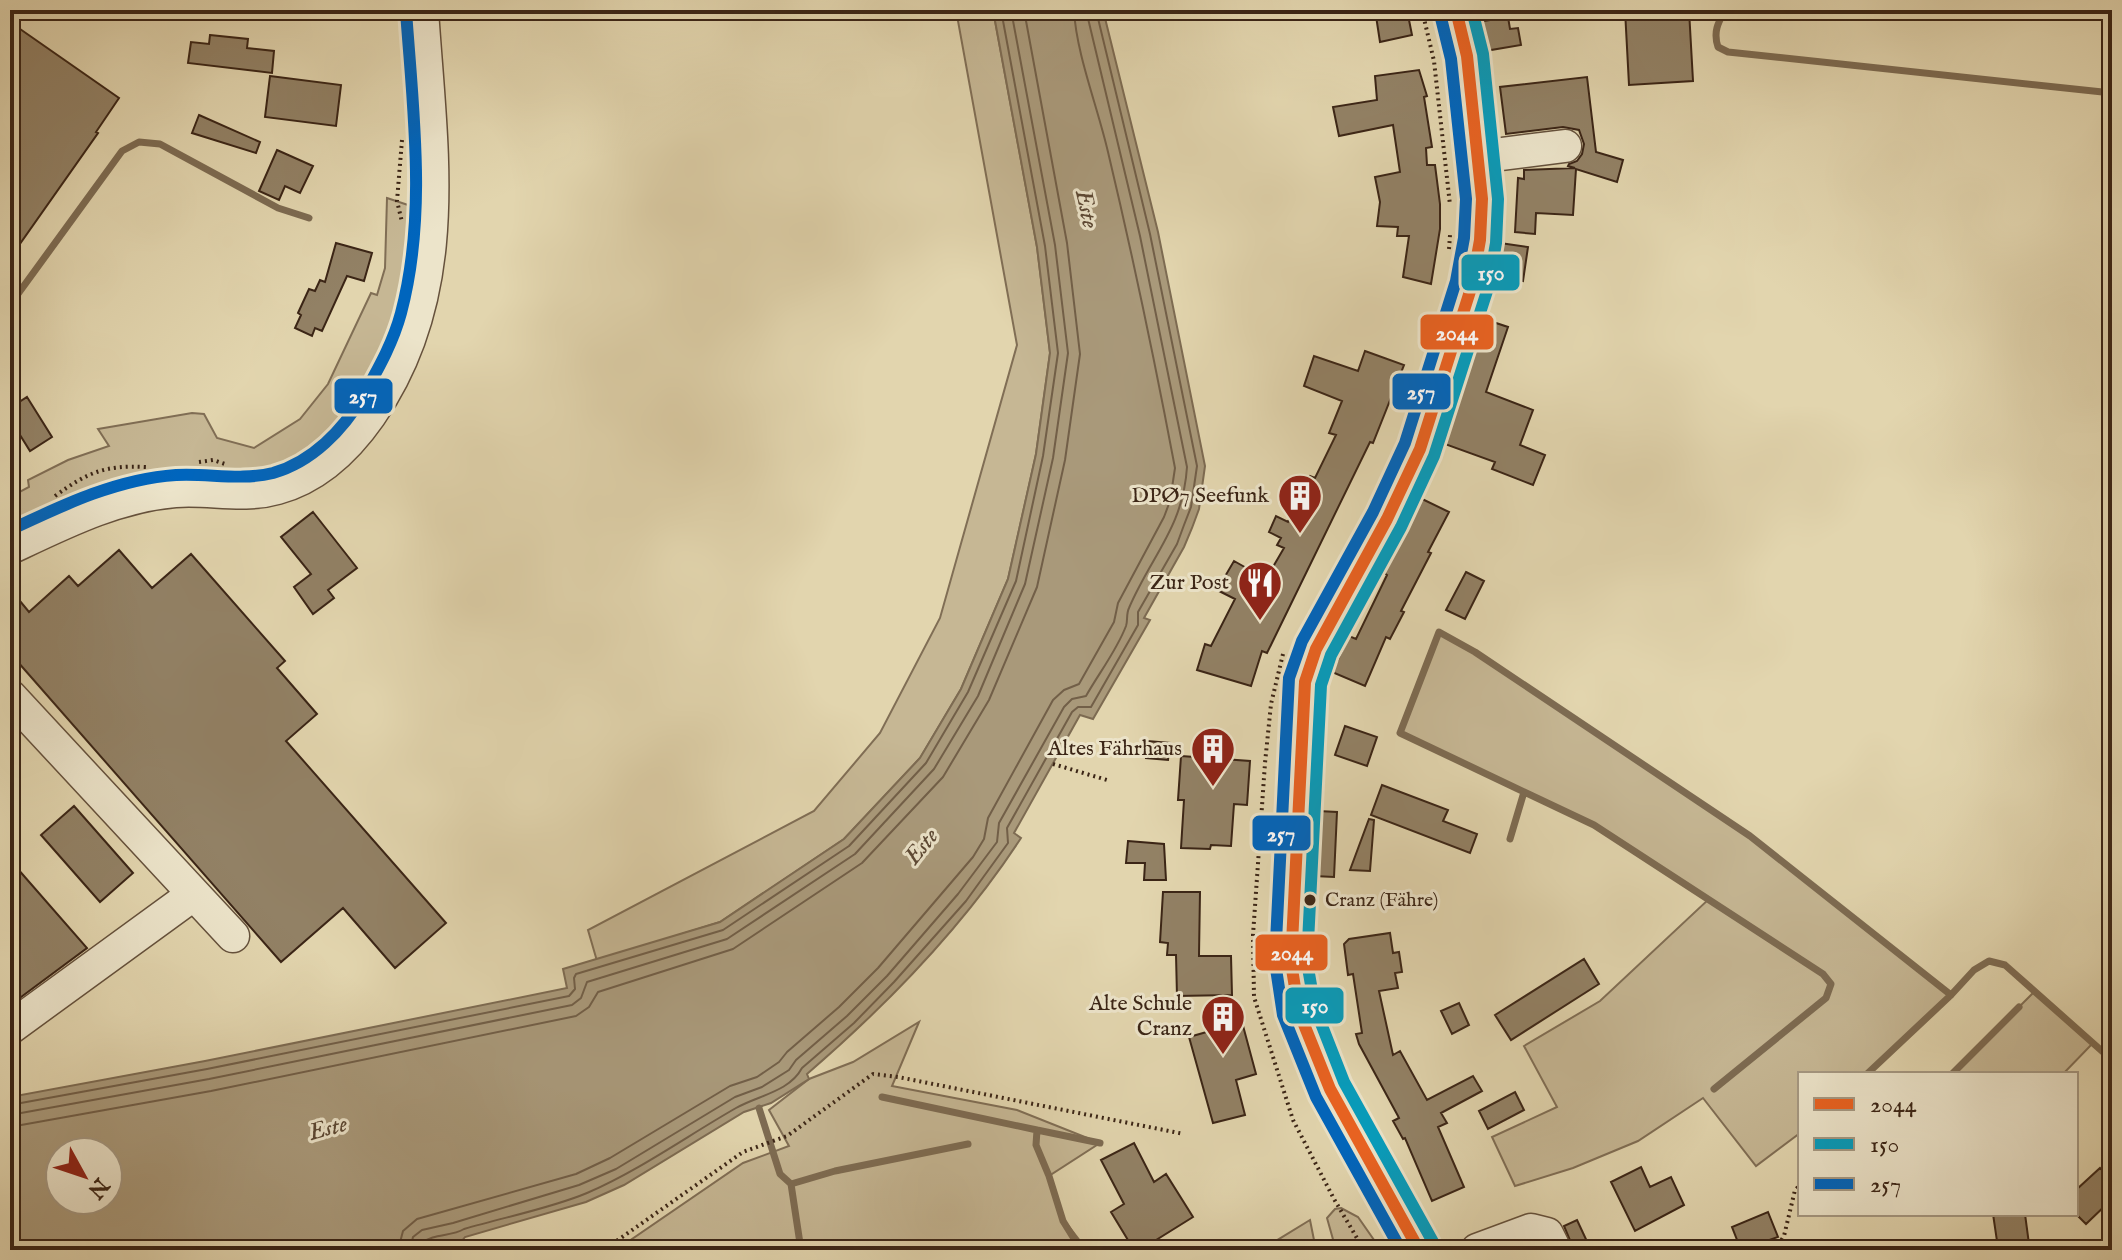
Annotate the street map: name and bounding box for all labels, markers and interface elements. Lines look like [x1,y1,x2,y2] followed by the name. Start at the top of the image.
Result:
[1067,186,1105,231] water label: Este
[1460,253,1521,292] line badge: 150
[1478,260,1505,288] text: 150
[1419,313,1495,351] line badge: 2044
[1436,320,1480,348] text: 2044
[1391,372,1452,411] line badge: 257
[333,377,394,415] line badge: 257
[1407,379,1435,407] text: 257
[349,383,377,411] text: 257
[1276,472,1324,535] building icon: DPØ7 Seefunk
[1131,482,1269,510] place label: DPØ7 Seefunk
[1236,559,1284,622] restaurant icon: Zur Post
[1150,569,1229,597] place label: Zur Post
[1189,725,1237,788] building icon: Altes Fährhaus
[1046,735,1182,763] place label: Altes Fährhaus
[1251,814,1312,852] line badge: 257
[1267,821,1295,849] text: 257
[897,822,946,873] water label: Este
[1325,888,1438,913] place label: Cranz (Fähre)
[1302,892,1318,908] marker: Cranz (Fähre)
[1254,933,1329,972] line badge: 2044
[1271,940,1315,968] text: 2044
[1284,986,1345,1025] line badge: 150
[1088,990,1192,1043] place label: Alte Schule Cranz
[1199,993,1247,1056] building icon: Alte Schule Cranz
[1302,993,1329,1021] text: 150
[1798,1072,2078,1216] legend
[1870,1090,1917,1121] text: 2044
[304,1109,351,1149] water label: Este
[1870,1130,1899,1161] text: 150
[44,1136,124,1216] north arrow
[1870,1170,1901,1201] text: 257
[81,1171,115,1204] text: N

